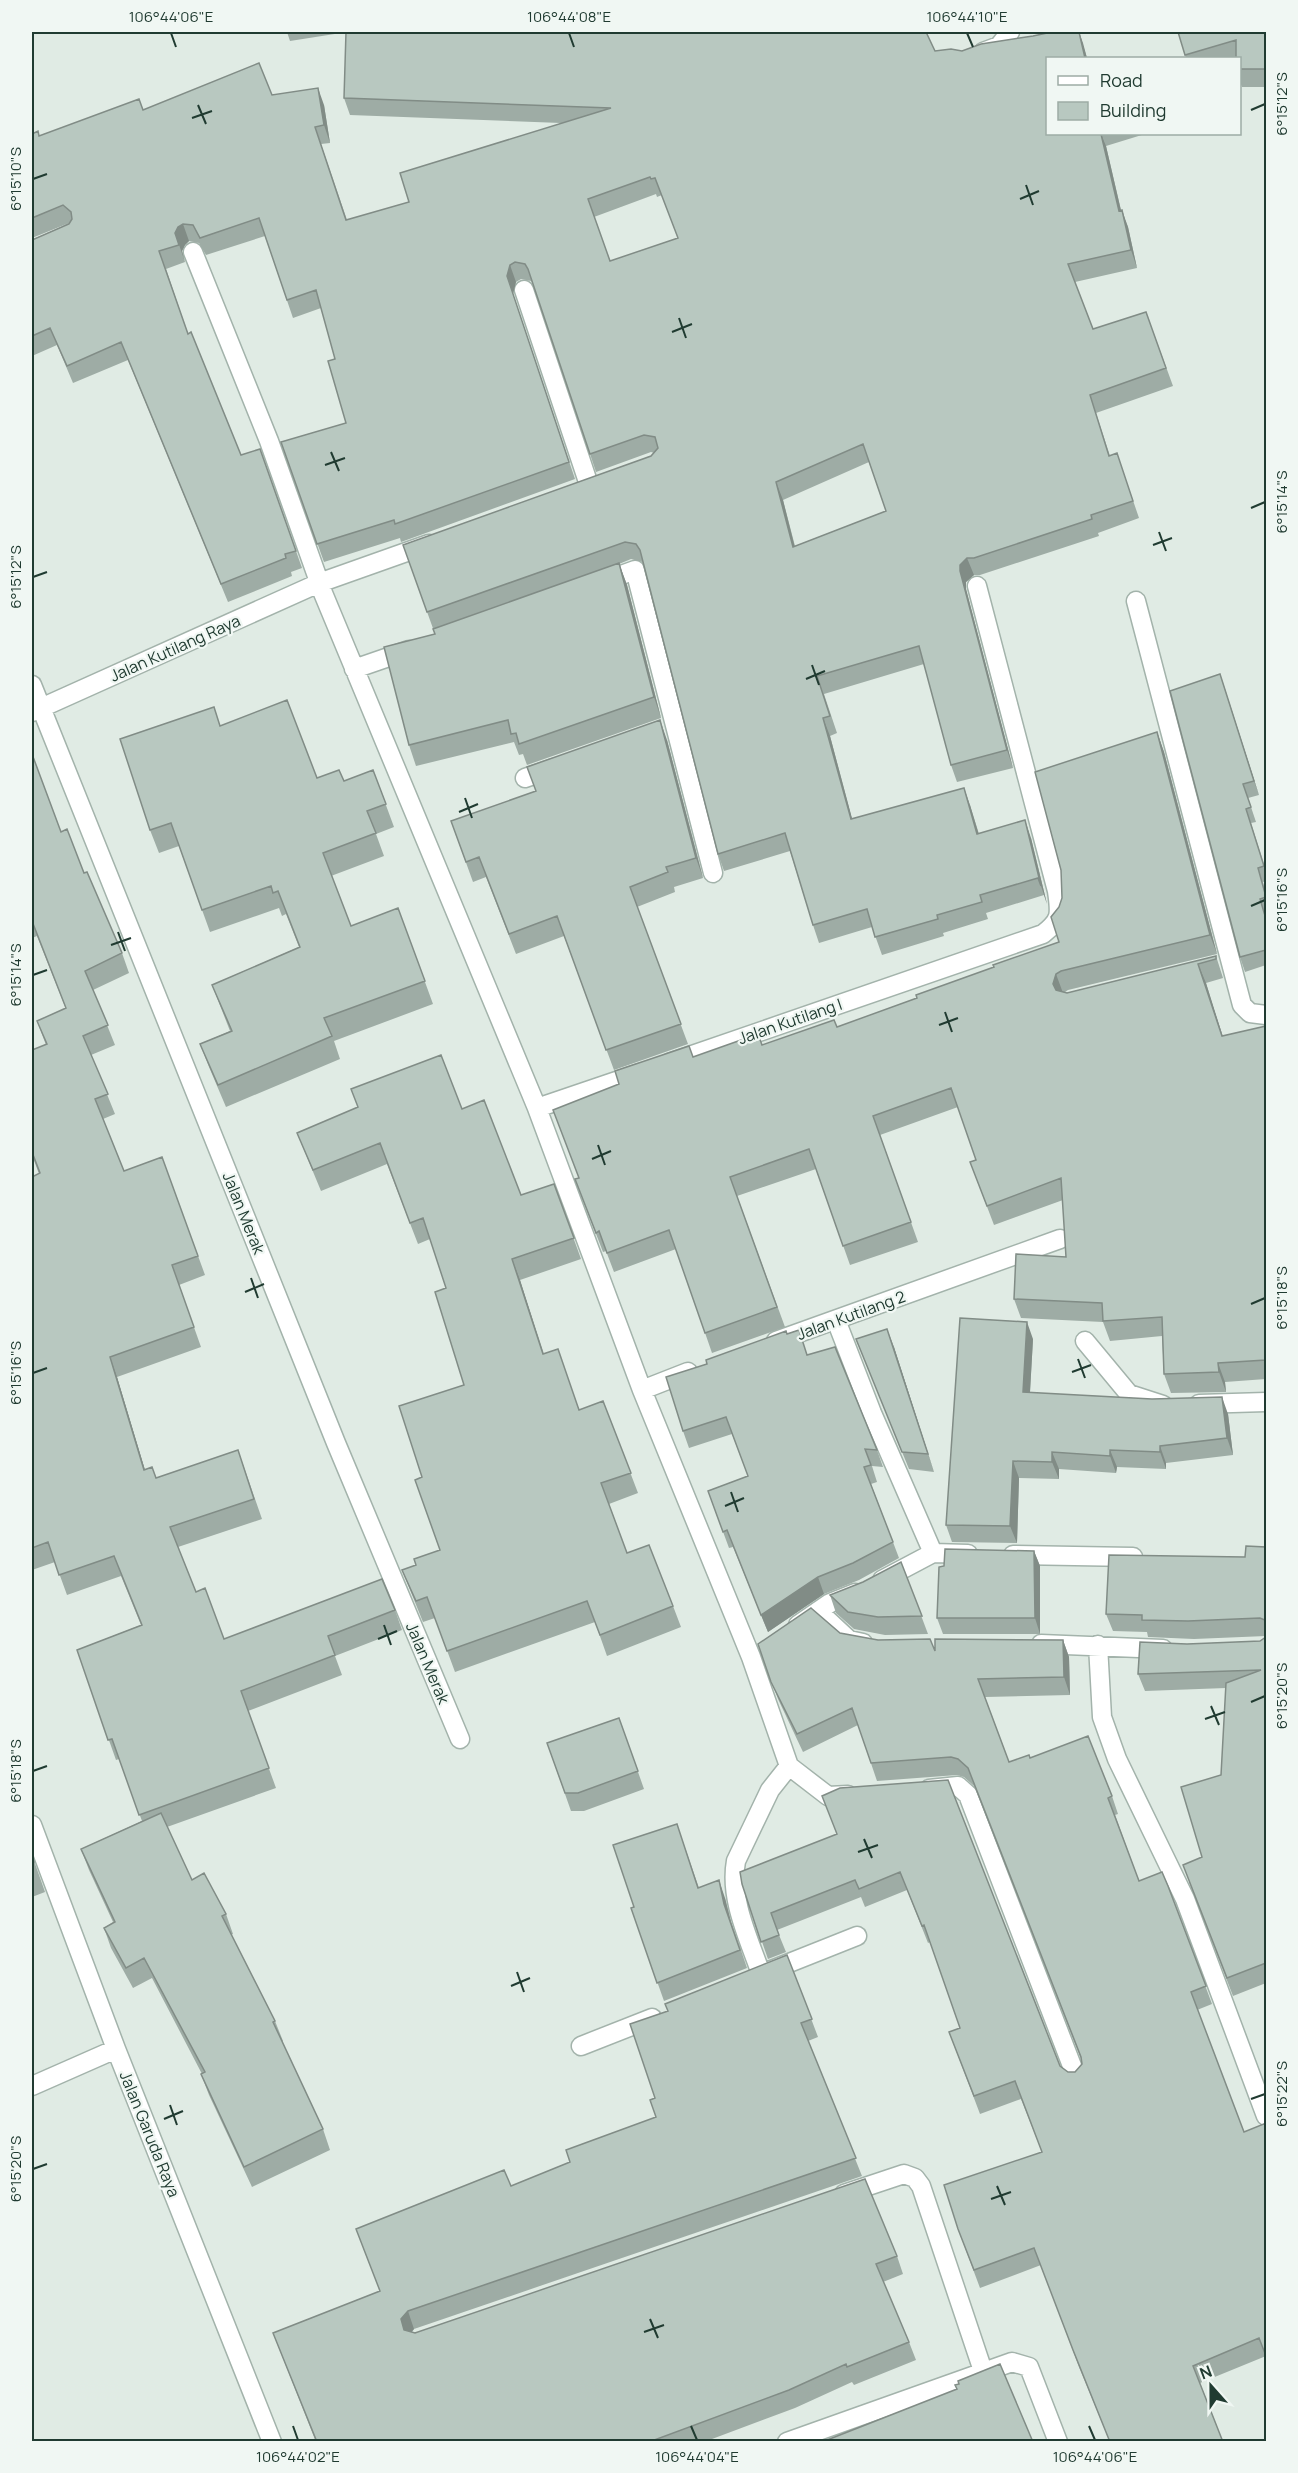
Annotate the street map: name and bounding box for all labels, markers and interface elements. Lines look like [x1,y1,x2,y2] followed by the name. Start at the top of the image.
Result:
[129,6,213,27] text: 106°44'06"E
[527,6,611,27] text: 106°44'08"E
[926,6,1008,27] text: 106°44'10"E
[1046,57,1241,135] legend
[1100,68,1143,92] text: Road
[1271,72,1292,136] text: 6°15'12"S
[1100,98,1166,122] text: Building
[5,147,26,211] text: 6°15'10"S
[1271,470,1292,534] text: 6°15'14"S
[5,545,26,609] text: 6°15'12"S
[106,609,244,687] street label: Jalan Kutilang Raya
[1271,868,1292,932] text: 6°15'16"S
[5,943,26,1007] text: 6°15'14"S
[735,993,845,1049] street label: Jalan Kutilang I
[218,1169,271,1258] street label: Jalan Merak
[1271,1266,1292,1330] text: 6°15'18"S
[794,1285,908,1345] street label: Jalan Kutilang 2
[5,1341,26,1405] text: 6°15'16"S
[401,1619,455,1708] street label: Jalan Merak
[1271,1663,1292,1729] text: 6°15'20"S
[5,1739,26,1803] text: 6°15'18"S
[1271,2061,1292,2127] text: 6°15'22"S
[115,2068,185,2200] street label: Jalan Garuda Raya
[5,2136,26,2202] text: 6°15'20"S
[1181,2356,1241,2416] north arrow
[1196,2360,1215,2384] text: N
[256,2446,340,2467] text: 106°44'02"E
[655,2446,739,2467] text: 106°44'04"E
[1053,2446,1137,2467] text: 106°44'06"E

